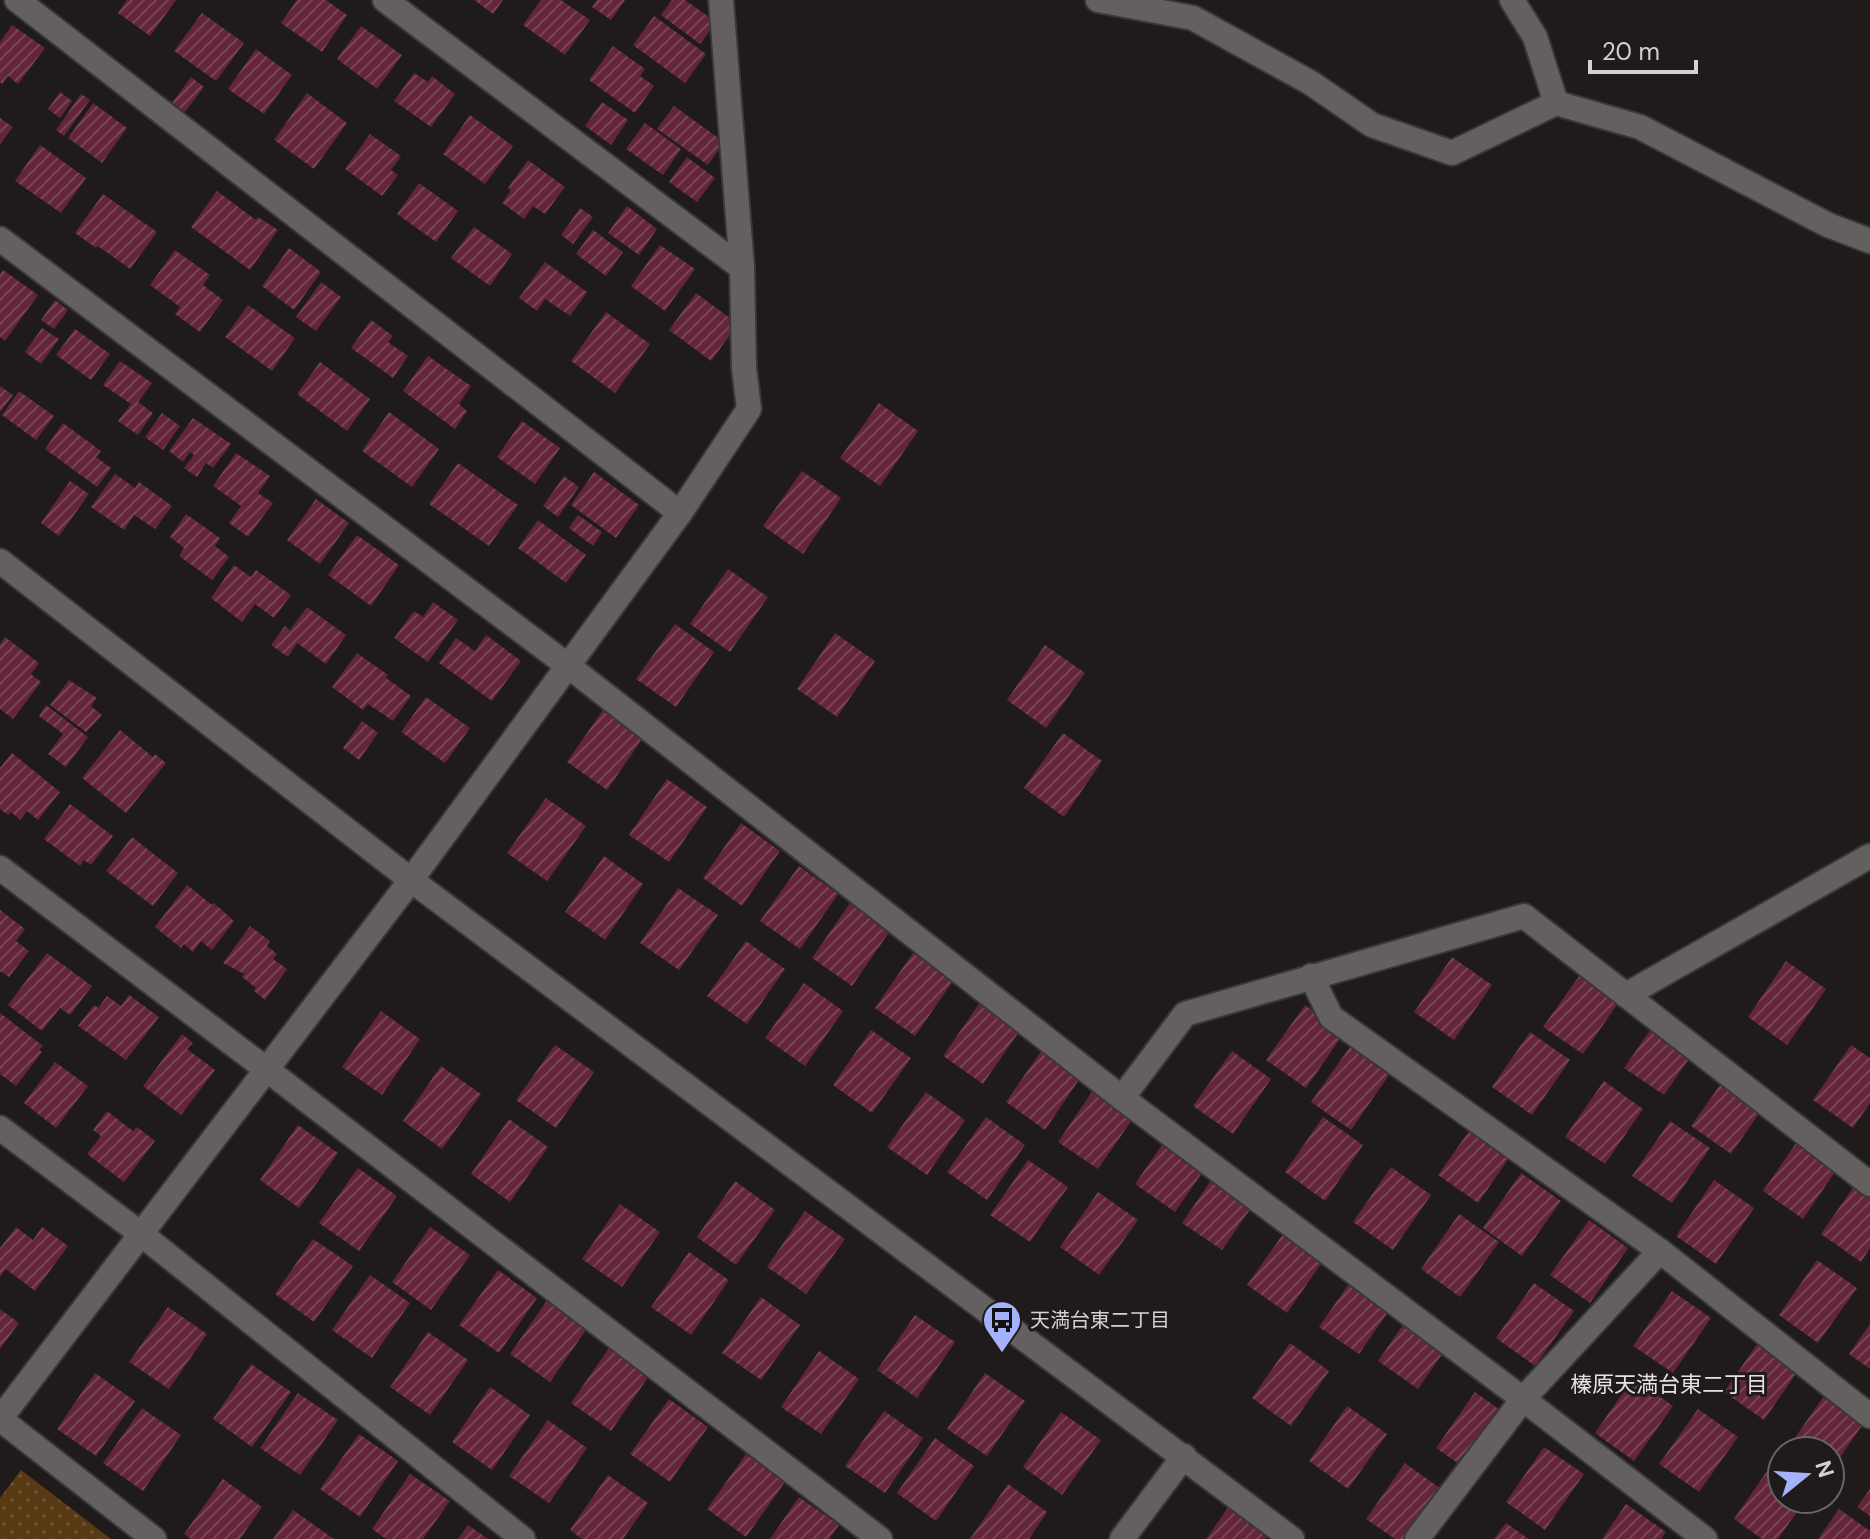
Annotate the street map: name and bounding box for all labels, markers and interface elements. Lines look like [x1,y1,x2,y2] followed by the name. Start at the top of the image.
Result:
[1590,24,1696,74] scale bar
[1602,36,1660,67] text: 20 m
[981,1299,1023,1354] bus stop icon: 天満台東二丁目
[1030,1307,1170,1333] place label: 天満台東二丁目
[1570,1370,1768,1399] district label: 榛原天満台東二丁目
[1766,1435,1846,1515] north arrow
[1808,1457,1841,1481] text: N

